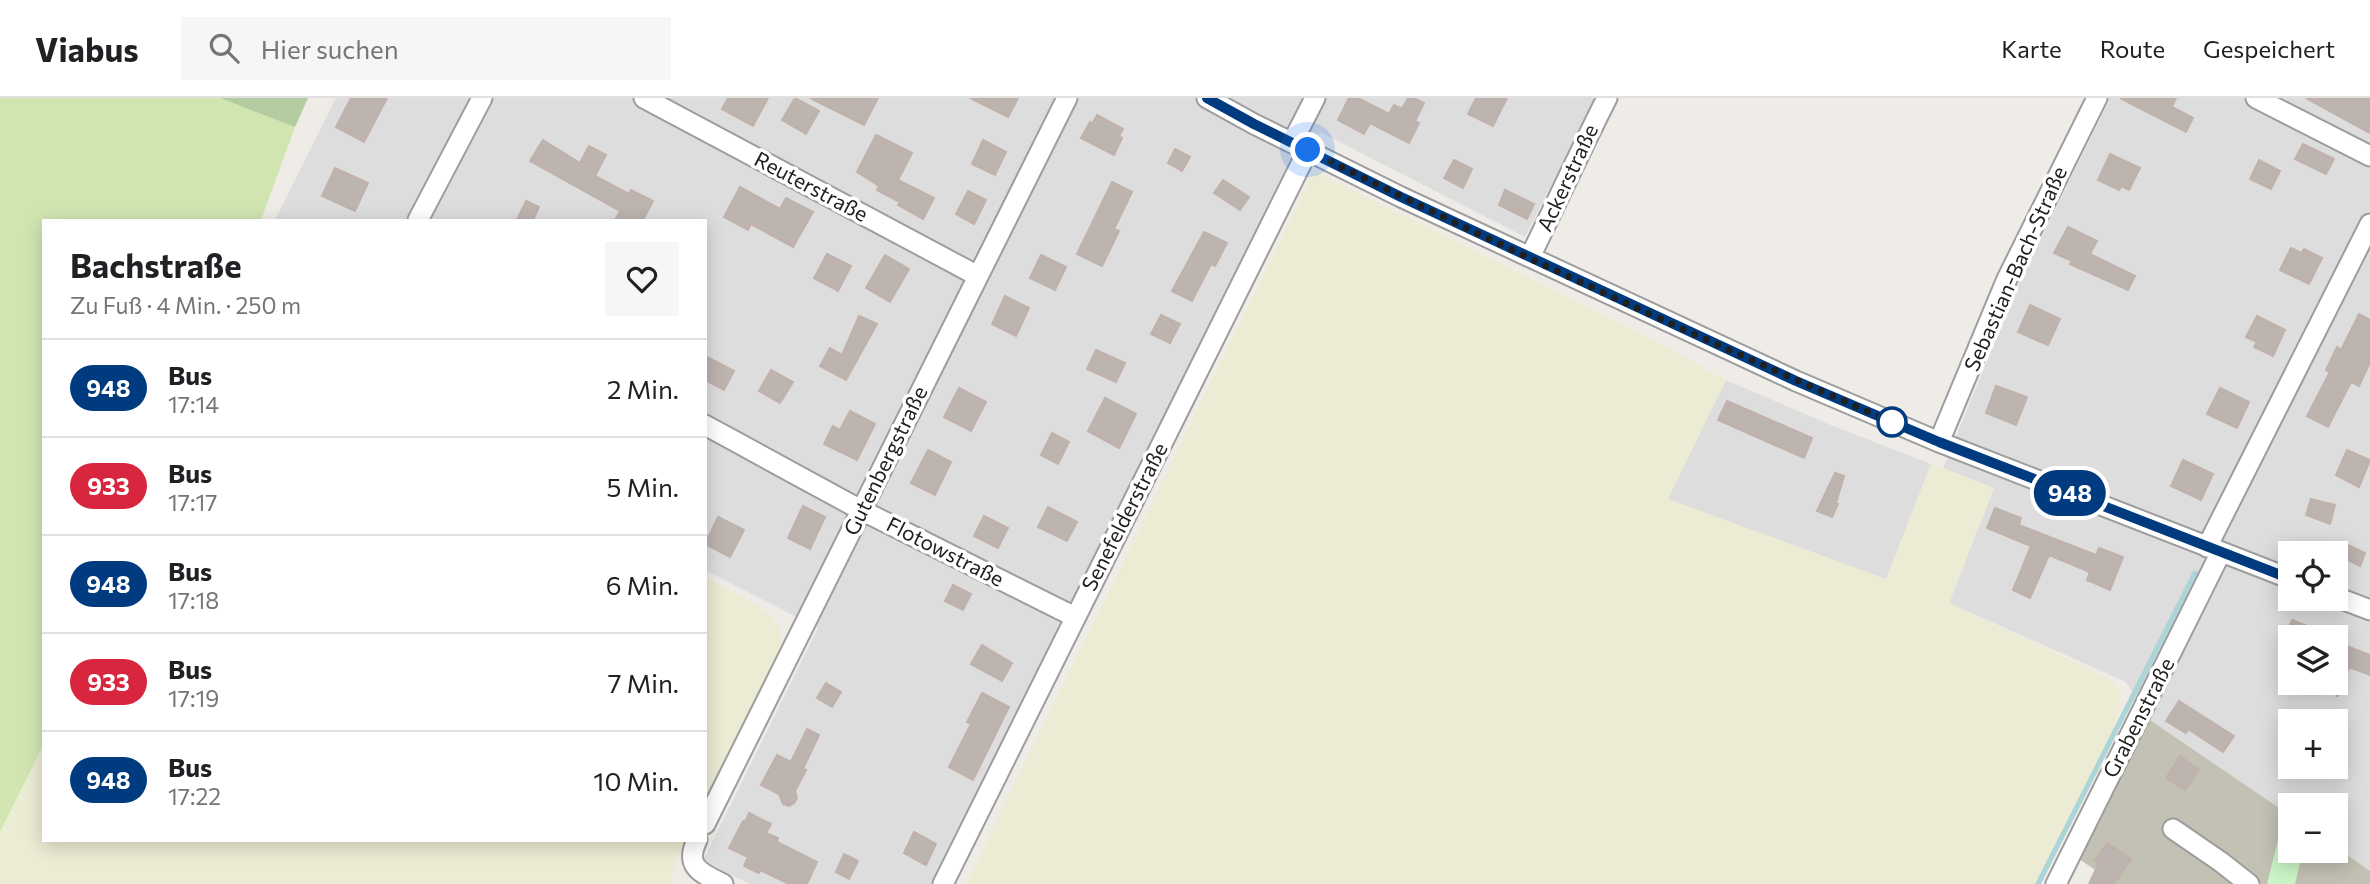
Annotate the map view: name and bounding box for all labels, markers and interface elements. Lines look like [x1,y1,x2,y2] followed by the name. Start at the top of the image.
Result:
[181,17,671,80] search box
[35,28,139,69] text: Viabus
[205,29,243,67] icon: search
[261,33,399,64] text: Hier suchen
[2001,34,2062,63] text: Karte
[2100,34,2165,63] text: Route
[2203,34,2335,63] text: Gespeichert
[1531,120,1602,235] street label: Ackerstraße
[1290,132,1325,167] your location
[751,145,873,226] street label: Reuterstraße
[1958,162,2071,375] street label: Sebastian-Bach-Straße
[605,242,679,316] button: heart
[70,244,242,285] text: Bachstraße
[70,291,301,319] text: Zu Fuß · 4 Min. · 250 m
[168,359,212,390] text: Bus
[86,373,131,402] text: 948
[607,373,679,404] text: 2 Min.
[838,382,932,539] street label: Gutenbergstraße
[168,390,219,418] text: 17:14
[1877,407,1907,437] unlabelled marker
[1076,438,1172,595] street label: Senefelderstraße
[168,457,212,488] text: Bus
[2030,470,2110,516] line badge: 948
[87,471,130,500] text: 933
[606,471,679,502] text: 5 Min.
[2048,478,2092,507] text: 948
[168,488,217,516] text: 17:17
[883,510,1008,591] street label: Flotowstraße
[2278,541,2348,863] map controls
[2278,541,2348,611] button: locate
[168,555,212,586] text: Bus
[86,569,131,598] text: 948
[606,569,679,600] text: 6 Min.
[168,586,219,614] text: 17:18
[2278,625,2348,695] button: layers
[168,653,212,684] text: Bus
[2097,653,2179,781] street label: Grabenstraße
[87,667,130,696] text: 933
[608,667,679,698] text: 7 Min.
[168,684,219,712] text: 17:19
[2278,709,2348,779] button: +
[168,751,212,782] text: Bus
[86,765,131,794] text: 948
[593,765,679,796] text: 10 Min.
[168,782,221,810] text: 17:22
[2278,793,2348,863] button: −

